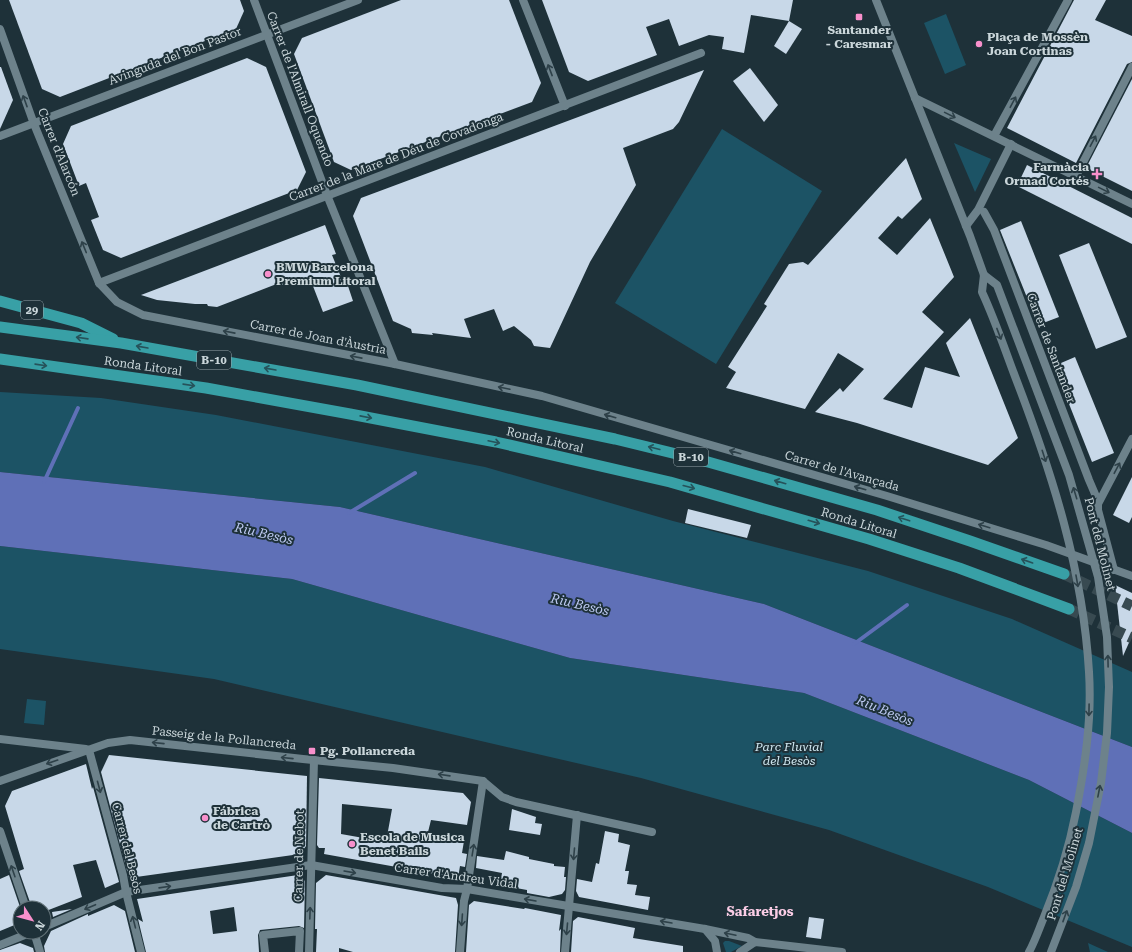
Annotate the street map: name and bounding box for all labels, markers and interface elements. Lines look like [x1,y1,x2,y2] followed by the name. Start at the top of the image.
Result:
[264,9,336,169] street label: Carrer de l'Almirall Oquendo
[854,12,864,22] marker: Santander - Caresmar
[826,23,893,51] place label: Santander - Caresmar
[106,24,244,88] street label: Avinguda del Bon Pastor
[987,30,1088,58] place label: Plaça de Mossèn Joan Cortinas
[974,39,984,49] marker: Plaça de Mossèn Joan Cortinas
[546,64,554,76] one-way arrow
[21,95,29,107] one-way arrow
[1010,96,1017,108] one-way arrow
[35,106,83,198] street label: Carrer d'Alarcón
[287,109,505,204] street label: Carrer de la Mare de Déu de Covadonga
[943,112,955,119] one-way arrow
[1090,136,1097,148] one-way arrow
[1004,160,1089,188] place label: Farmàcia Ormad Cortés
[1092,169,1102,179] marker: Farmàcia Ormad Cortés
[1098,187,1110,194] one-way arrow
[80,242,88,254] one-way arrow
[276,260,375,288] place label: BMW Barcelona Premium Litoral
[263,269,273,279] marker: BMW Barcelona Premium Litoral
[1024,291,1078,405] street label: Carrer de Santander
[21,301,43,319] road number: 29
[249,317,388,357] street label: Carrer de Joan d'Àustria
[223,327,236,335] one-way arrow
[995,327,1003,339] one-way arrow
[76,334,89,342] one-way arrow
[135,343,148,351] one-way arrow
[197,351,231,369] road number: B-10
[350,352,363,360] one-way arrow
[103,354,183,378] street label: Ronda Litoral
[34,361,47,369] one-way arrow
[264,365,277,373] one-way arrow
[182,381,195,389] one-way arrow
[498,383,511,391] one-way arrow
[604,412,617,419] one-way arrow
[360,413,373,421] one-way arrow
[505,424,585,456] street label: Ronda Litoral
[487,439,500,447] one-way arrow
[648,444,661,452] one-way arrow
[674,448,708,466] road number: B-10
[729,448,742,455] one-way arrow
[783,448,901,494] street label: Carrer de l'Avançada
[1041,449,1048,462] one-way arrow
[1113,462,1121,474] one-way arrow
[774,478,787,485] one-way arrow
[682,484,695,491] one-way arrow
[853,484,866,492] one-way arrow
[1071,487,1078,500] one-way arrow
[1082,496,1119,593] street label: Pont del Molinet
[819,505,899,541] street label: Ronda Litoral
[898,515,911,522] one-way arrow
[232,519,294,547] water label: Riu Besòs
[807,519,820,526] one-way arrow
[978,522,991,529] one-way arrow
[1022,557,1034,565] one-way arrow
[1073,574,1081,587] one-way arrow
[548,590,610,618] water label: Riu Besòs
[1104,655,1112,668] one-way arrow
[854,692,915,729] water label: Riu Besòs
[1085,703,1093,716] one-way arrow
[151,723,297,753] street label: Passeig de la Pollancreda
[152,739,165,747] one-way arrow
[754,740,823,768] park label: Parc Fluvial del Besòs
[320,744,415,758] place label: Pg. Pollancreda
[307,746,317,756] marker: Pg. Pollancreda
[281,754,294,761] one-way arrow
[47,759,59,767] one-way arrow
[438,771,451,779] one-way arrow
[96,781,103,794] one-way arrow
[1096,784,1104,797] one-way arrow
[109,801,145,895] street label: Carrer del Besòs
[213,804,270,832] place label: Fábrica de Cartrò
[291,809,307,902] street label: Carrer de Nebot
[200,813,210,823] marker: Fábrica de Cartrò
[1044,826,1086,922] street label: Pont del Molinet
[360,830,464,858] place label: Escola de Musica Benet Bails
[347,839,357,849] marker: Escola de Musica Benet Bails
[469,844,477,857] one-way arrow
[570,847,577,860] one-way arrow
[393,860,519,892] street label: Carrer d'Andreu Vidal
[9,865,17,877] one-way arrow
[343,868,356,876] one-way arrow
[158,883,171,891] one-way arrow
[524,895,537,903] one-way arrow
[12,900,52,940] north arrow
[85,904,97,912] one-way arrow
[727,904,794,919] district label: Safaretjos
[306,907,314,920] one-way arrow
[1062,910,1070,922] one-way arrow
[459,913,466,926] one-way arrow
[129,916,137,929] one-way arrow
[32,918,47,933] text: N
[660,918,673,926] one-way arrow
[563,922,570,935] one-way arrow
[724,930,737,938] one-way arrow

